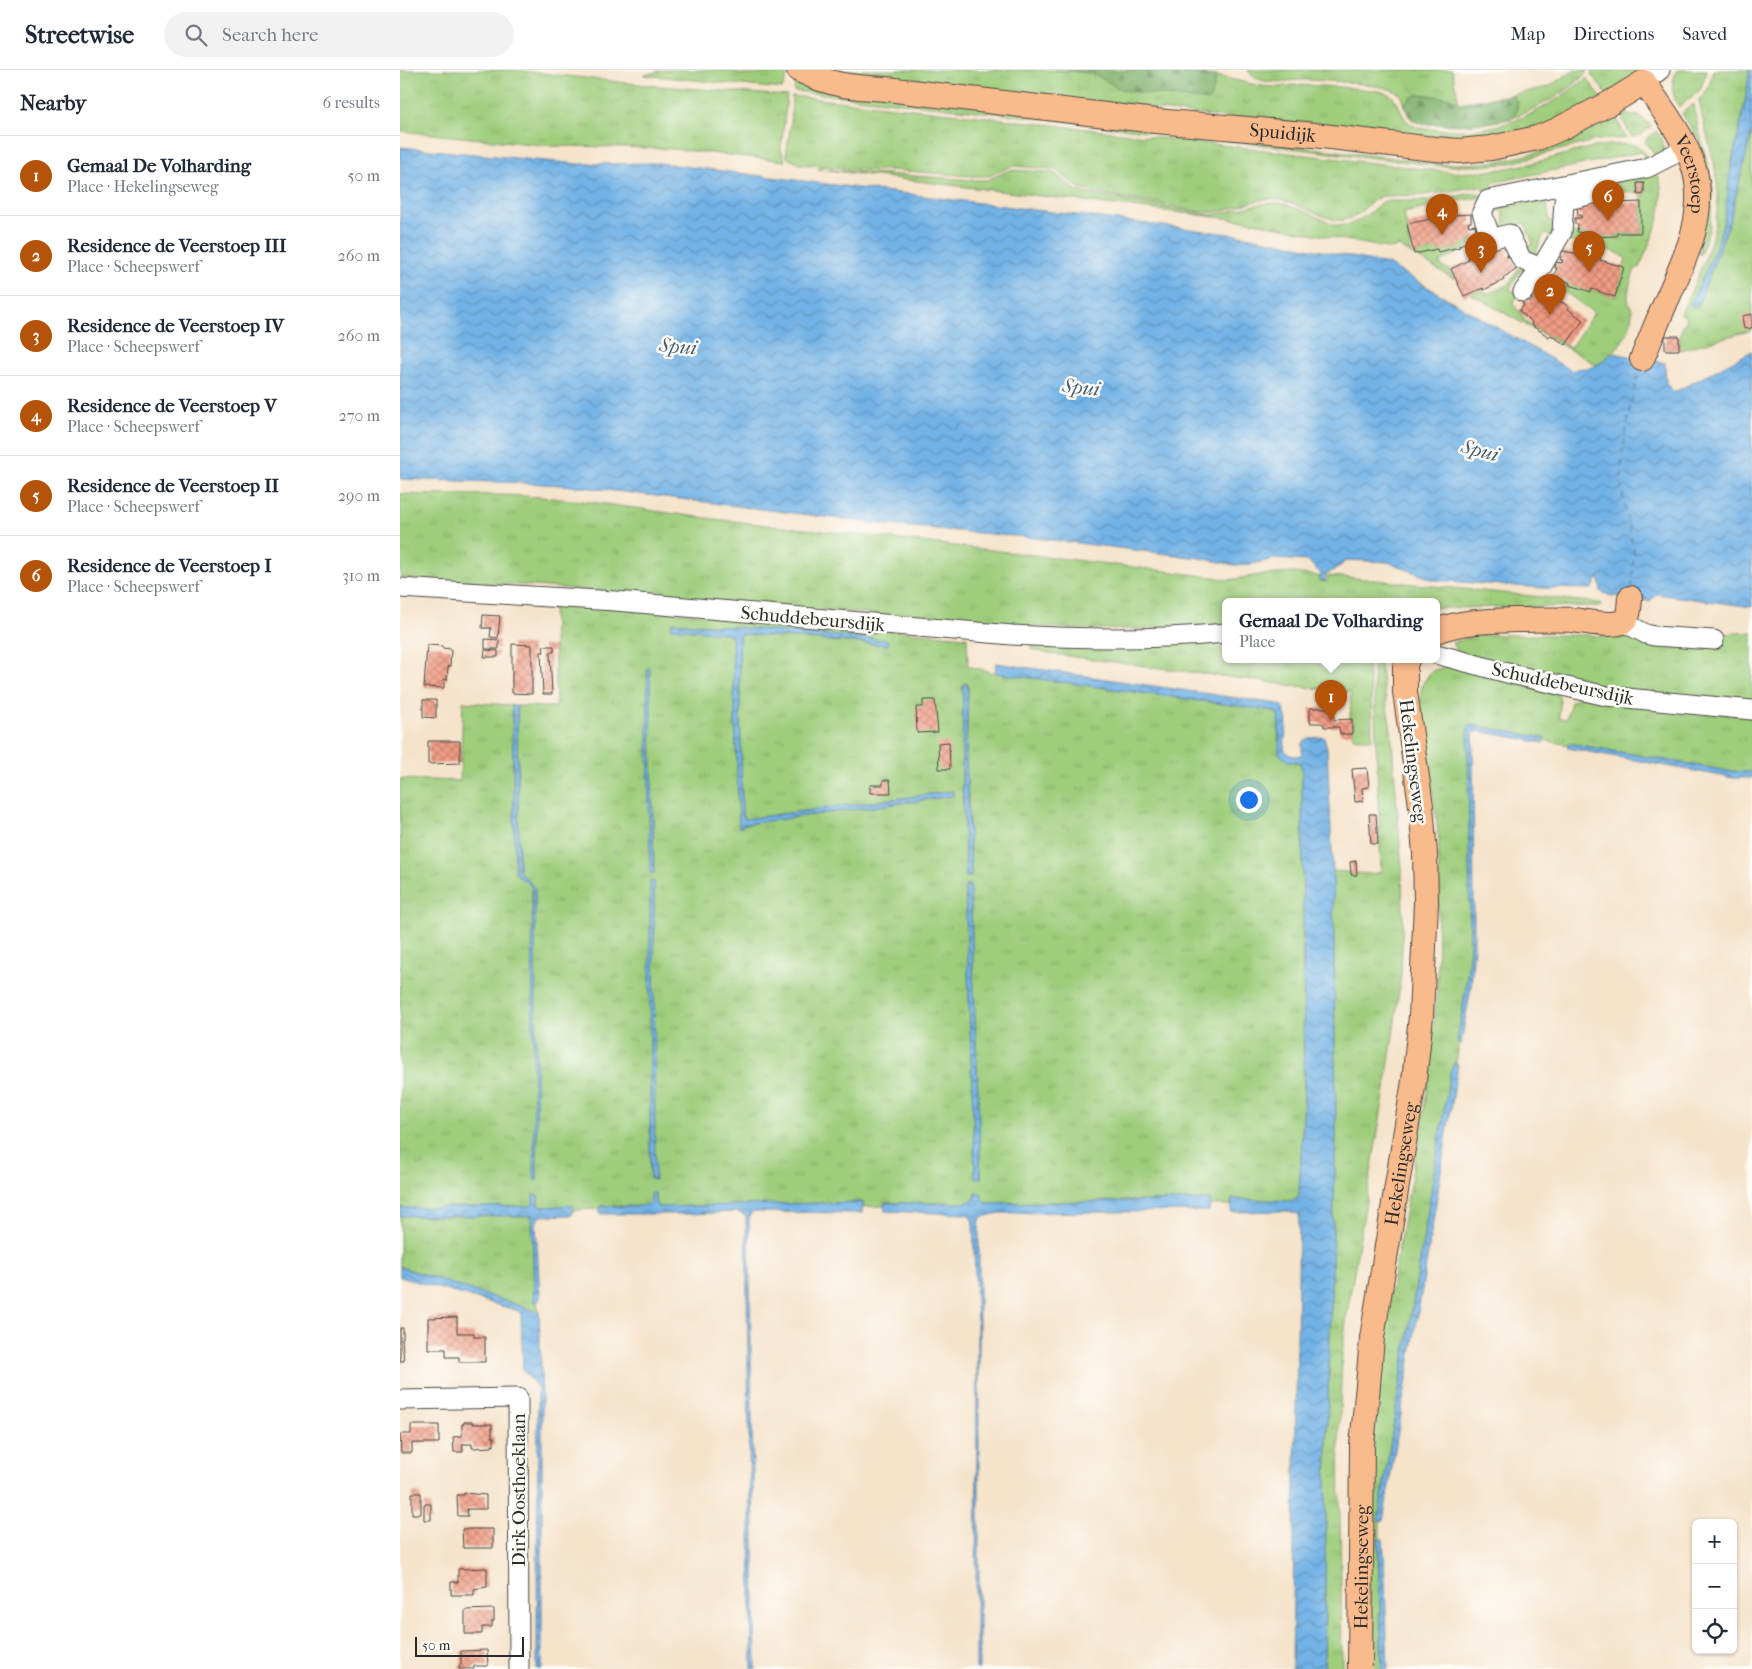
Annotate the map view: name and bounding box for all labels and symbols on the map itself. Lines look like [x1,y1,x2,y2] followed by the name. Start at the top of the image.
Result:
[1248,119,1317,147] street label: Spuidijk
[1669,130,1708,215] street label: Veerstoep
[1592,180,1624,221] pin: 6
[1426,194,1458,235] pin: 4
[1573,231,1605,272] pin: 5
[1465,232,1497,273] pin: 3
[1534,274,1566,315] pin: 2
[657,333,699,360] water label: Spui
[1060,374,1102,401] water label: Spui
[1458,434,1502,467] water label: Spui
[740,602,886,636] street label: Schuddebeursdijk
[1490,658,1636,710] street label: Schuddebeursdijk
[1315,680,1347,721] pin: 1
[1394,698,1432,825] street label: Hekelingseweg
[1236,787,1262,813] your location
[1381,1100,1423,1227] street label: Hekelingseweg
[508,1413,530,1567] street label: Dirk Oosthoeklaan
[1350,1504,1373,1629] street label: Hekelingseweg
[415,1634,524,1657] scale bar

